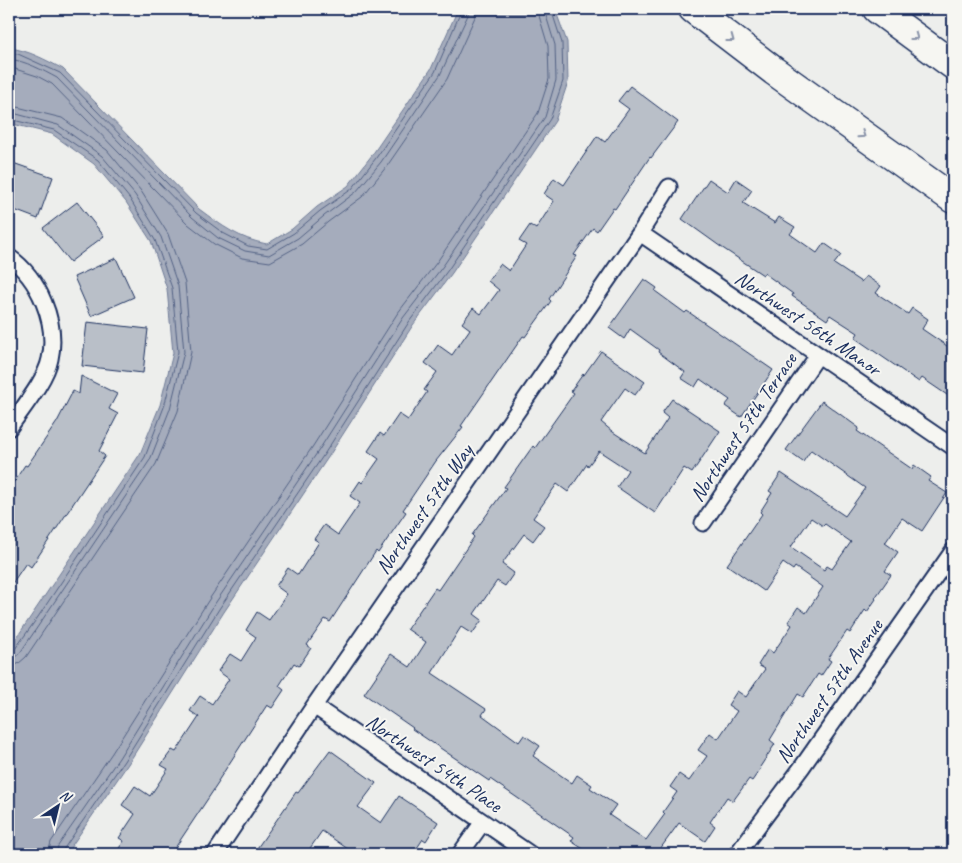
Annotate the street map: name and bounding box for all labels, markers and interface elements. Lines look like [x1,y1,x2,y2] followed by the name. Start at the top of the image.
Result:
[909,31,919,40] one-way arrow
[725,33,735,42] one-way arrow
[857,129,866,138] one-way arrow
[730,265,888,383] street label: Northwest 56th Manor
[684,347,803,506] street label: Northwest 57th Terrace
[370,437,480,579] street label: Northwest 57th Way
[770,613,889,768] street label: Northwest 57th Avenue
[361,708,508,819] street label: Northwest 54th Place
[32,780,82,830] north arrow
[57,786,76,807] text: N

